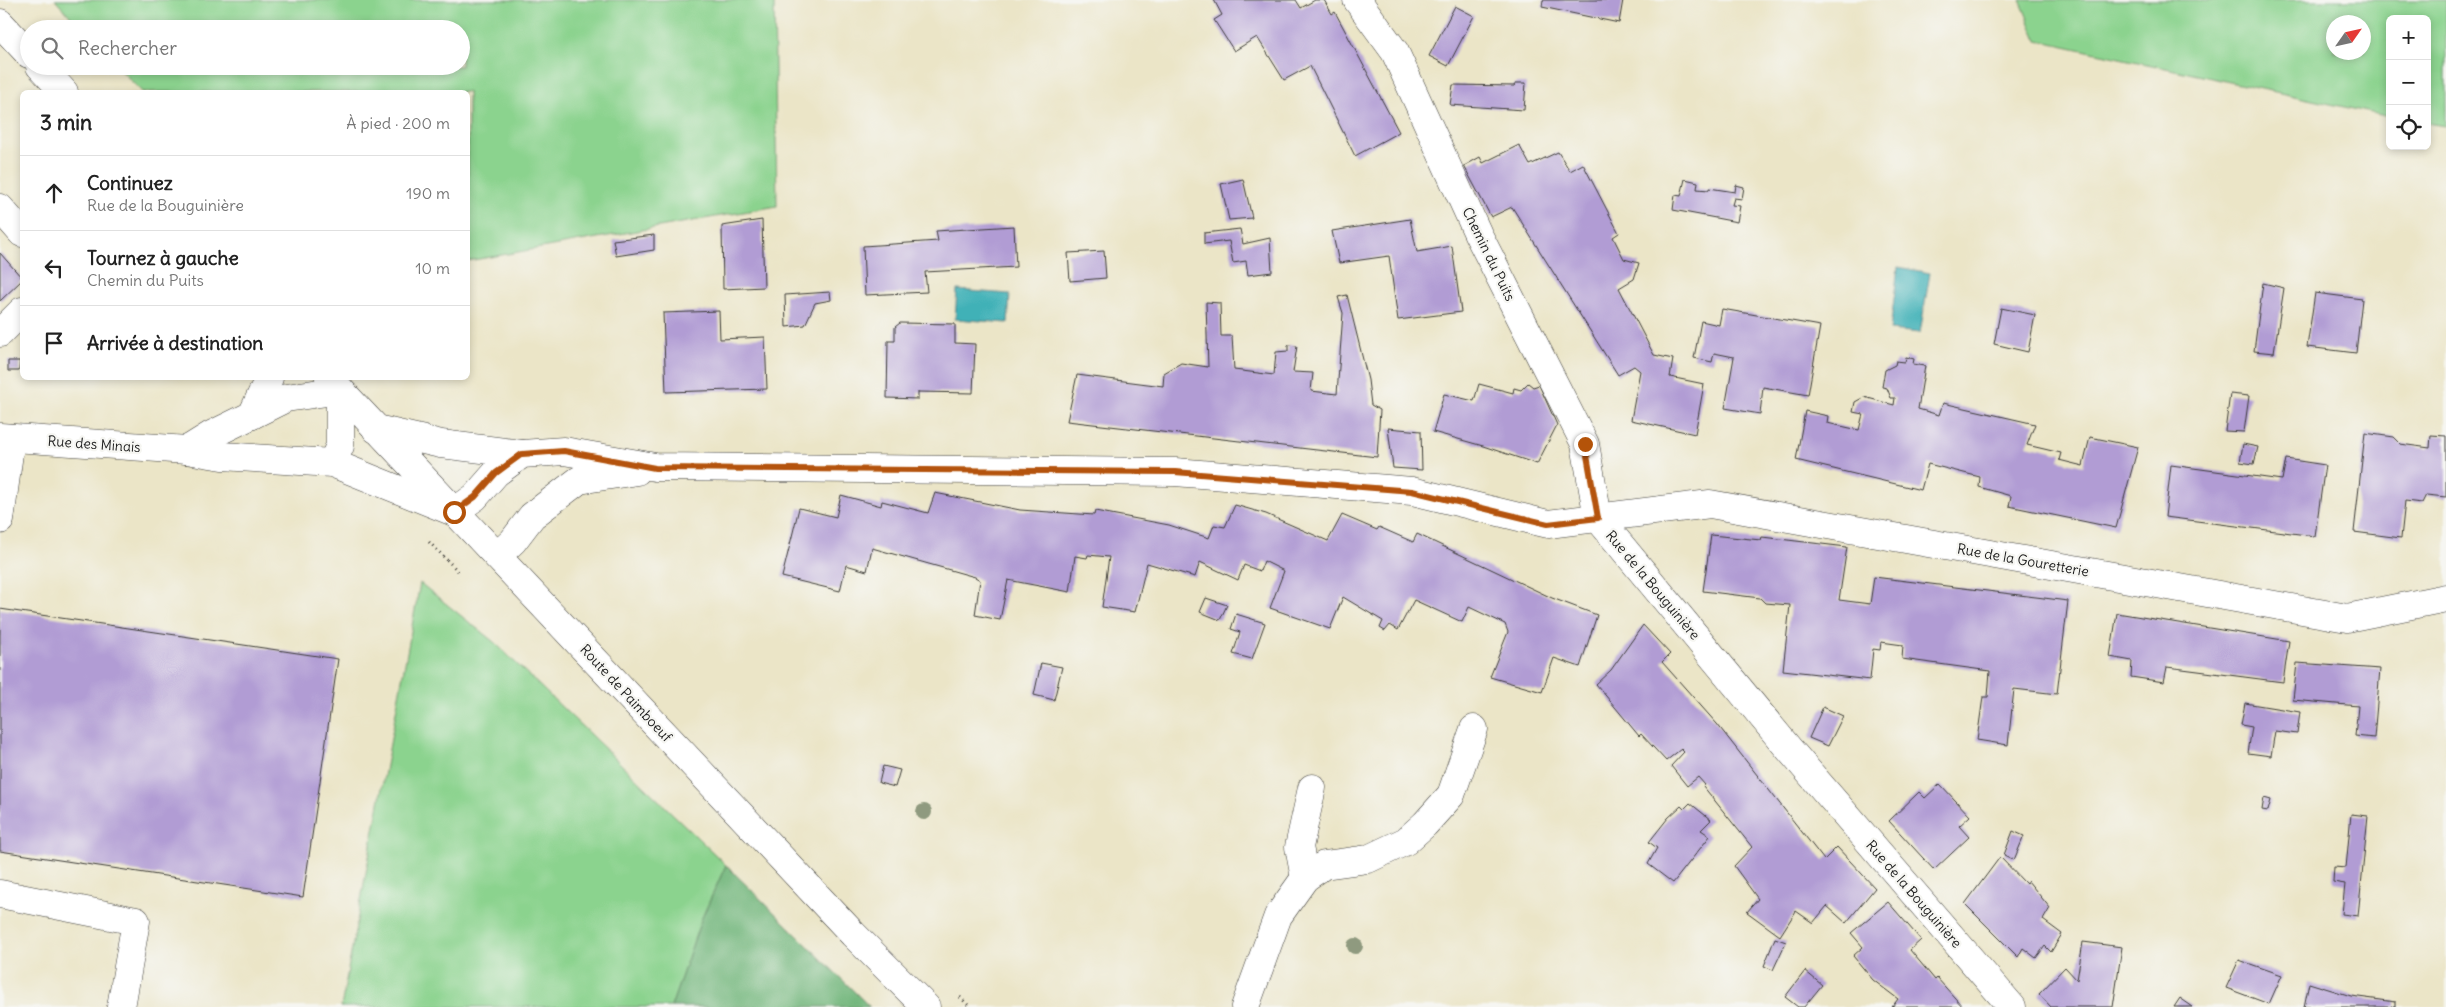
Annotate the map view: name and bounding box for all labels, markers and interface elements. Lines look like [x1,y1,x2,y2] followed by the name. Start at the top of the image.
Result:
[2326,15,2371,60] north arrow
[2386,15,2431,150] map controls
[2386,15,2431,60] button: +
[20,20,470,75] search box
[38,34,66,62] icon: search
[78,36,177,60] text: Rechercher
[2386,60,2431,105] button: −
[2386,105,2431,150] button: locate
[40,109,92,136] text: 3 min
[346,113,450,133] text: À pied · 200 m
[87,171,173,195] text: Continuez
[40,179,68,207] icon: ahead
[406,183,450,203] text: 190 m
[87,195,244,215] text: Rue de la Bouguinière
[1458,204,1520,304] street label: Chemin du Puits
[87,246,239,270] text: Tournez à gauche
[40,254,68,282] icon: left
[415,258,450,278] text: 10 m
[87,270,204,290] text: Chemin du Puits
[40,329,68,357] icon: arrive
[87,331,263,355] text: Arrivée à destination
[47,432,141,456] street label: Rue des Minais
[1574,433,1597,456] route end
[443,501,466,524] route start
[1602,527,1704,643] street label: Rue de la Bouguinière
[1956,540,2090,580] street label: Rue de la Gouretterie
[576,641,676,746] street label: Route de Paimboeuf
[1862,836,1966,952] street label: Rue de la Bouguinière

